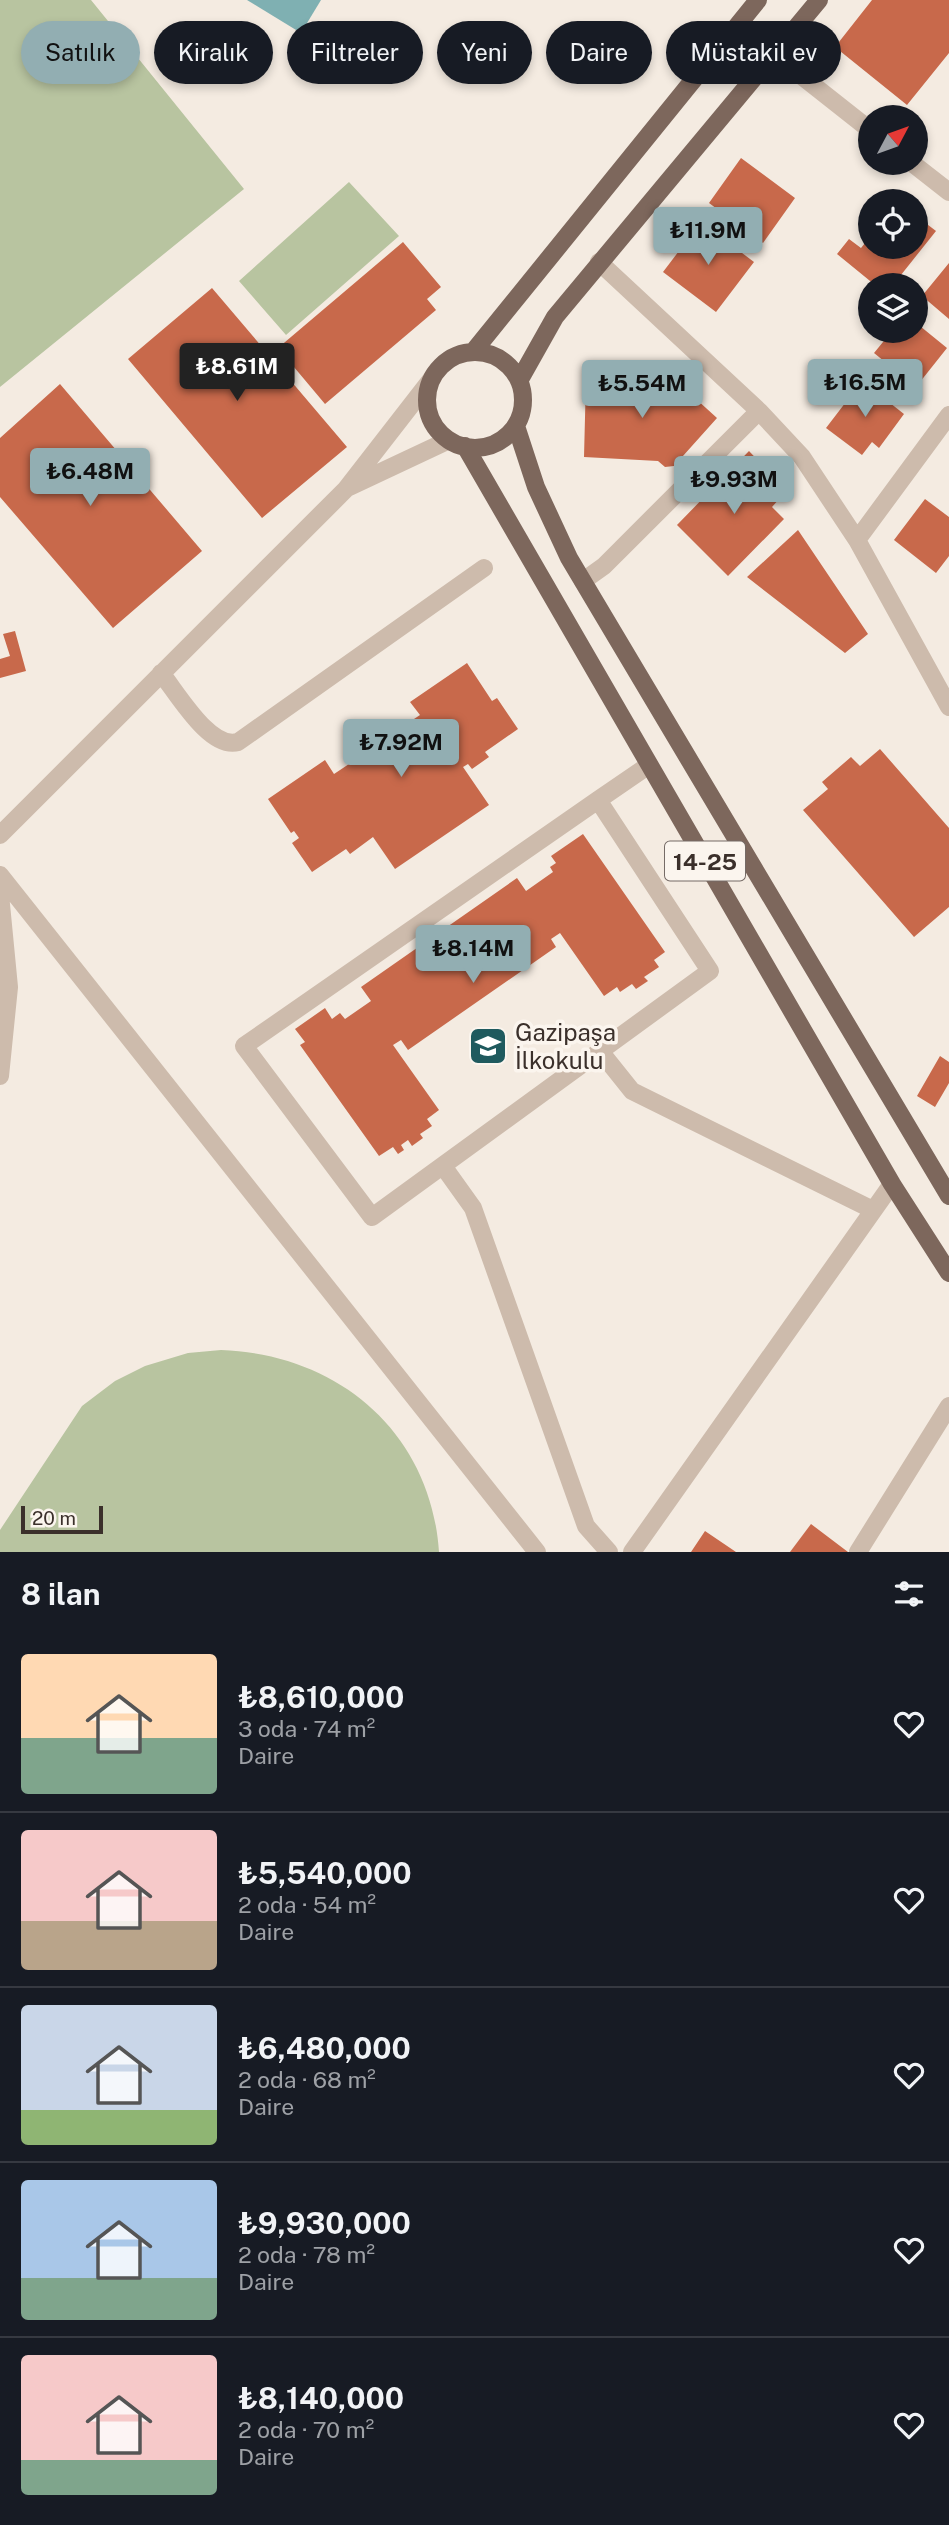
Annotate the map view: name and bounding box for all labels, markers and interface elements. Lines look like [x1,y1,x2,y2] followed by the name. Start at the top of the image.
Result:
[21,21,140,84] chip: Satılık
[154,21,273,84] chip: Kiralık
[287,21,423,84] chip: Filtreler
[437,21,532,84] chip: Yeni
[546,21,652,84] chip: Daire
[666,21,841,84] chip: Müstakil ev
[858,105,928,175] north arrow
[858,105,928,343] map controls
[858,189,928,259] button: locate
[651,208,765,267] pin: ₺11.9M
[669,216,747,243] text: ₺11.9M
[858,273,928,343] button: layers
[180,344,294,403] pin: ₺8.61M
[196,352,278,379] text: ₺8.61M
[585,360,699,420] pin: ₺5.54M
[808,360,922,419] pin: ₺16.5M
[824,368,906,395] text: ₺16.5M
[598,369,686,396] text: ₺5.54M
[33,448,147,508] pin: ₺6.48M
[677,456,791,516] pin: ₺9.93M
[46,457,134,484] text: ₺6.48M
[690,465,778,492] text: ₺9.93M
[344,720,458,779] pin: ₺7.92M
[359,728,443,755] text: ₺7.92M
[665,842,745,880] road number: 14-25
[416,926,530,985] pin: ₺8.14M
[432,934,514,961] text: ₺8.14M
[515,1018,616,1074] place label: Gazipaşa İlkokulu
[467,1025,509,1067] school or university icon: Gazipaşa İlkokulu
[21,1503,103,1535] scale bar
[32,1507,76,1529] text: 20 m
[890,1575,928,1613] icon: filters
[21,1576,100,1612] text: 8 ilan
[238,1679,404,1715] text: ₺8,610,000
[77,1682,161,1766] icon: home
[890,1705,928,1743] icon: heart
[238,1715,375,1742] text: 3 oda · 74 m²
[238,1742,294,1769] text: Daire
[238,1855,412,1891] text: ₺5,540,000
[77,1858,161,1942] icon: home
[890,1881,928,1919] icon: heart
[238,1891,376,1918] text: 2 oda · 54 m²
[238,1918,294,1945] text: Daire
[238,2030,411,2066] text: ₺6,480,000
[77,2033,161,2117] icon: home
[890,2056,928,2094] icon: heart
[238,2066,376,2093] text: 2 oda · 68 m²
[238,2093,294,2120] text: Daire
[238,2205,411,2241] text: ₺9,930,000
[77,2208,161,2292] icon: home
[890,2231,928,2269] icon: heart
[238,2241,375,2268] text: 2 oda · 78 m²
[238,2268,294,2295] text: Daire
[238,2380,404,2416] text: ₺8,140,000
[77,2383,161,2467] icon: home
[890,2406,928,2444] icon: heart
[238,2416,374,2443] text: 2 oda · 70 m²
[238,2443,294,2470] text: Daire

